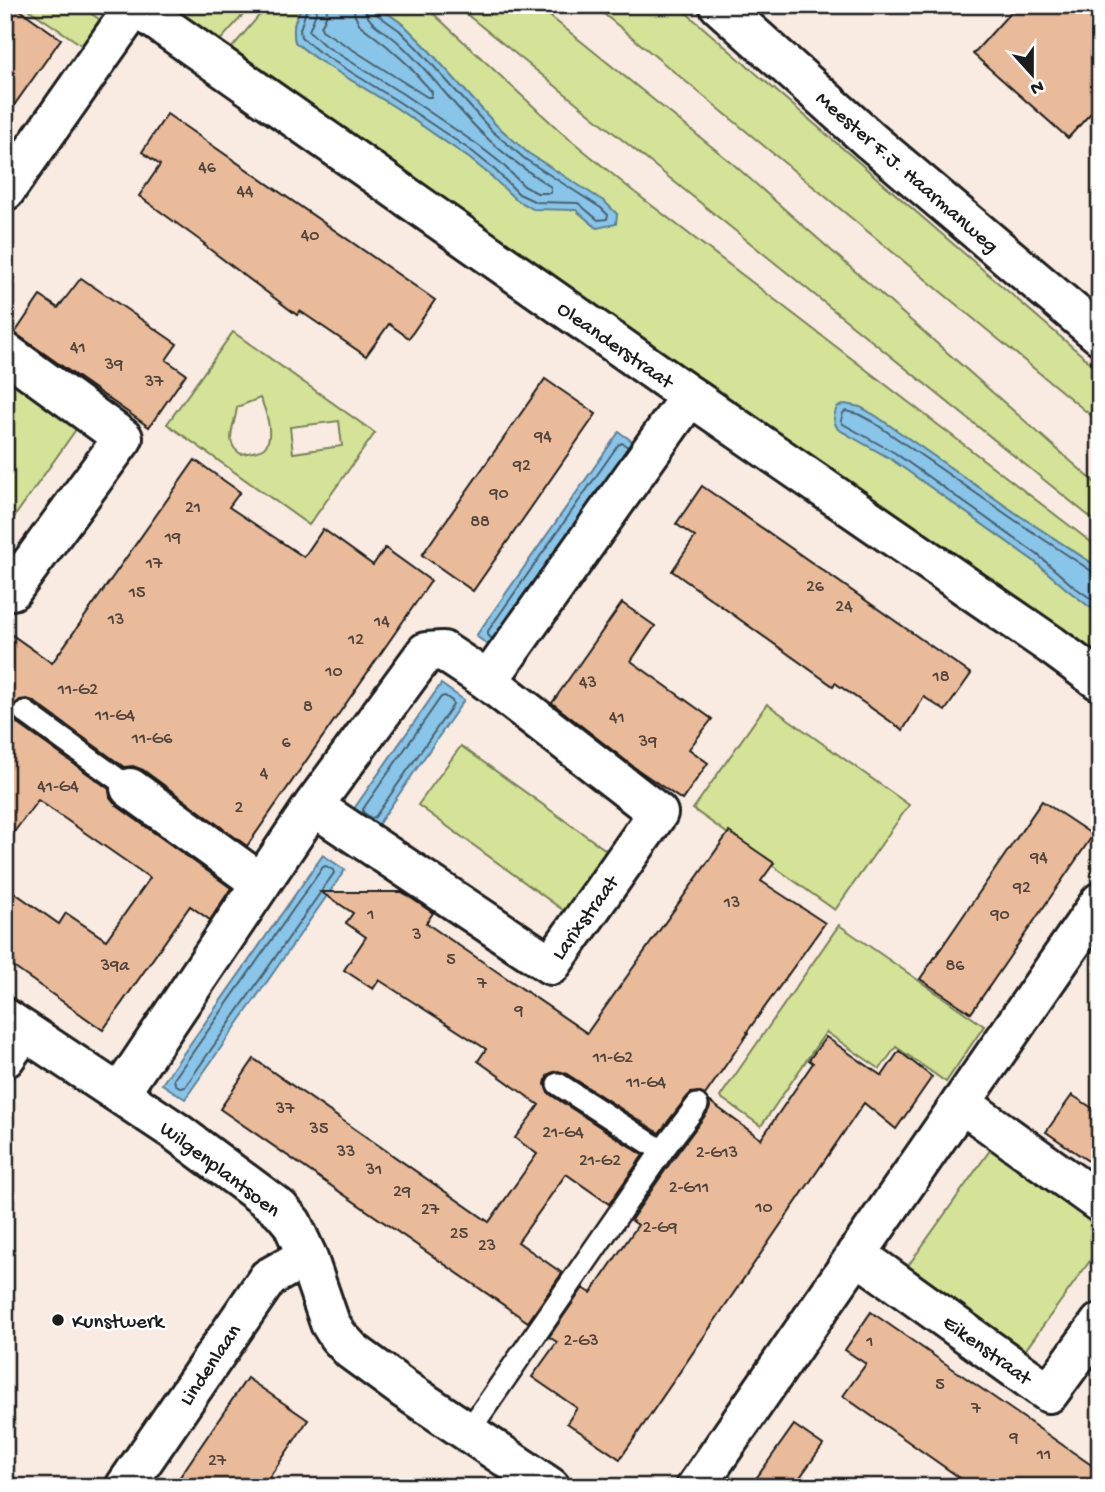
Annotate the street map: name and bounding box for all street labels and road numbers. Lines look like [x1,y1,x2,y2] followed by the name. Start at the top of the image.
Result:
[809,87,1002,260] street label: Meester F.J. Haarmanweg
[551,298,679,397] street label: Oleanderstraat
[548,870,627,966] street label: Larixstraat
[154,1117,284,1224] street label: Wilgenplantsoen
[937,1311,1037,1394] street label: Eikenstraat
[175,1320,248,1412] street label: Lindenlaan

